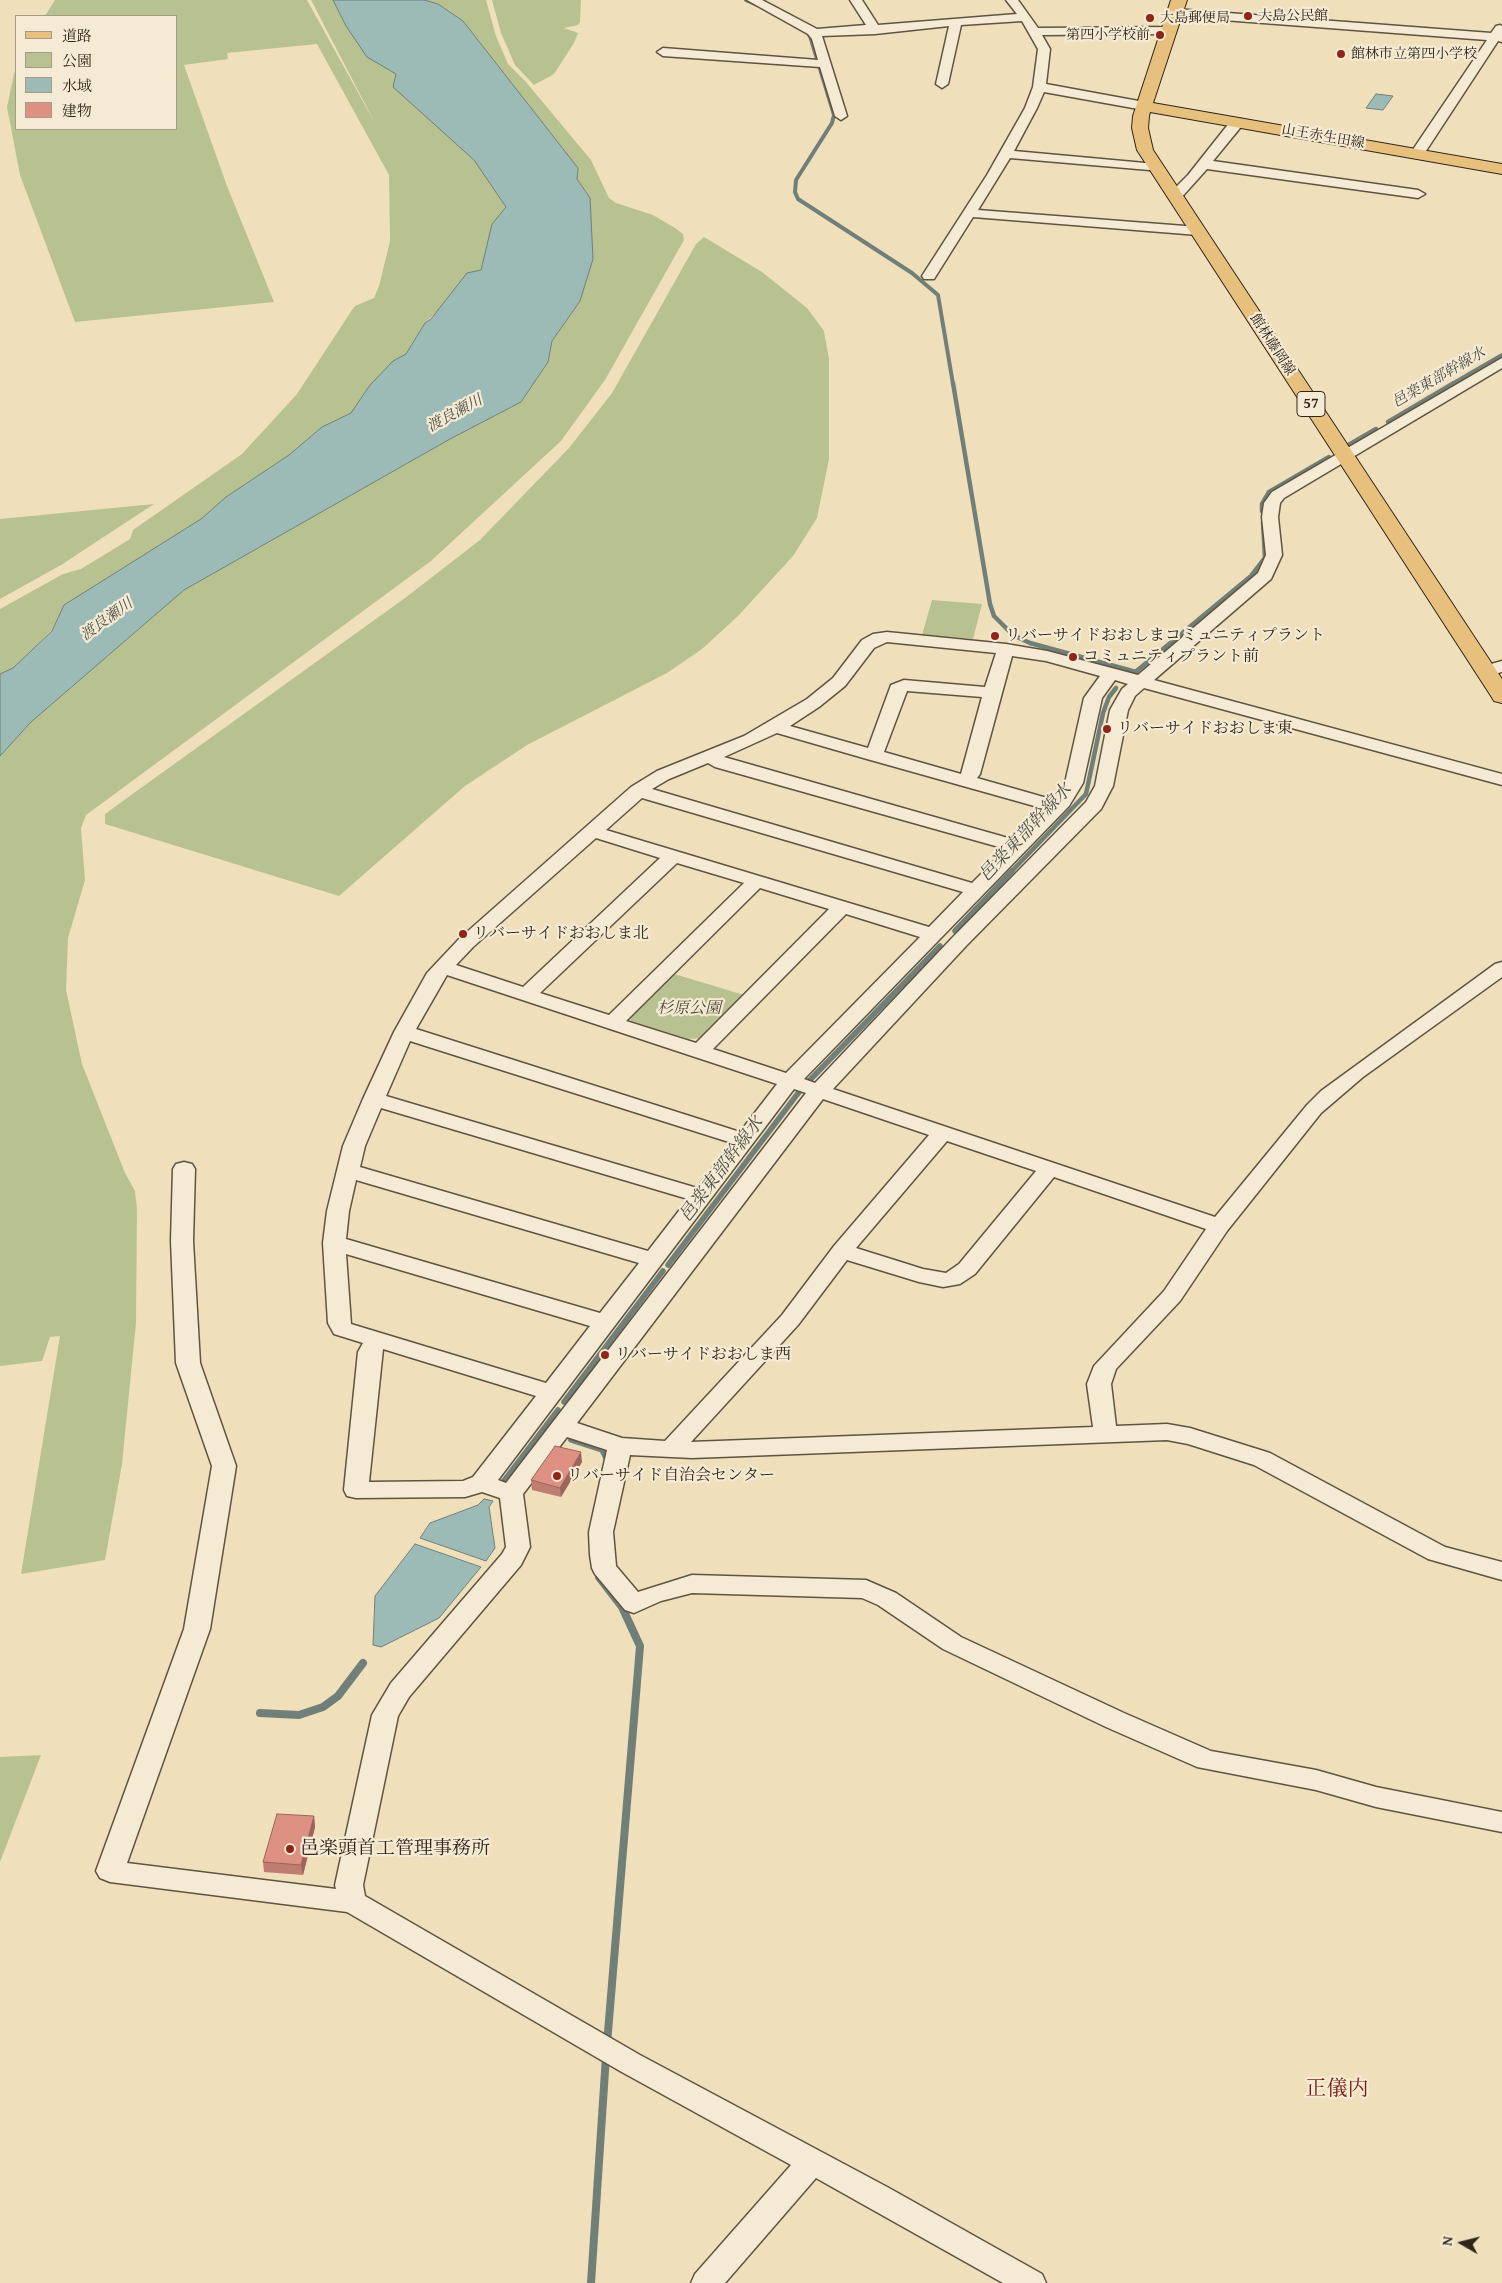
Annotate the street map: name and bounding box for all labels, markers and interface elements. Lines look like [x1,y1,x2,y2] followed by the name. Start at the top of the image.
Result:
[1258,8,1328,24] place label: 大島公民館
[1160,10,1230,26] place label: 大島郵便局
[1242,10,1254,22] marker: 大島公民館
[1144,12,1156,24] marker: 大島郵便局
[15,15,178,130] legend
[62,25,92,46] text: 道路
[1066,27,1150,43] place label: 第四小学校前
[1154,29,1166,41] marker: 第四小学校前
[1351,46,1477,62] place label: 館林市立第四小学校
[1335,48,1347,60] marker: 館林市立第四小学校
[62,50,92,71] text: 公園
[62,75,92,96] text: 水域
[62,100,92,121] text: 建物
[1280,121,1366,153] street label: 山王赤生田線
[1246,311,1298,379] street label: 館林藤岡線
[1389,344,1489,412] water label: 邑楽東部幹線水
[424,392,486,436] water label: 渡良瀬川
[1297,392,1325,416] road number: 57
[77,595,137,645] water label: 渡良瀬川
[1005,626,1325,646] place label: リバーサイドおおしまコミュニティプラント
[989,630,1001,642] marker: リバーサイドおおしまコミュニティプラント
[1083,647,1259,667] place label: コミュニティプラント前
[1067,651,1079,663] marker: コミュニティプラント前
[1117,719,1293,739] place label: リバーサイドおおしま東
[1101,723,1113,735] marker: リバーサイドおおしま東
[975,780,1077,886] water label: 邑楽東部幹線水
[473,924,649,944] place label: リバーサイドおおしま北
[457,928,469,940] marker: リバーサイドおおしま北
[657,999,721,1019] park label: 杉原公園
[675,1113,769,1227] water label: 邑楽東部幹線水
[615,1345,791,1365] place label: リバーサイドおおしま西
[599,1349,611,1361] marker: リバーサイドおおしま西
[567,1466,775,1486] place label: リバーサイド自治会センター
[551,1470,563,1482] marker: リバーサイド自治会センター
[300,1838,490,1860] place label: 邑楽頭首工管理事務所
[284,1843,296,1855] marker: 邑楽頭首工管理事務所
[1306,2077,1368,2103] district label: 正儀内
[1437,2218,1487,2268] north arrow
[1437,2235,1458,2247] text: N

